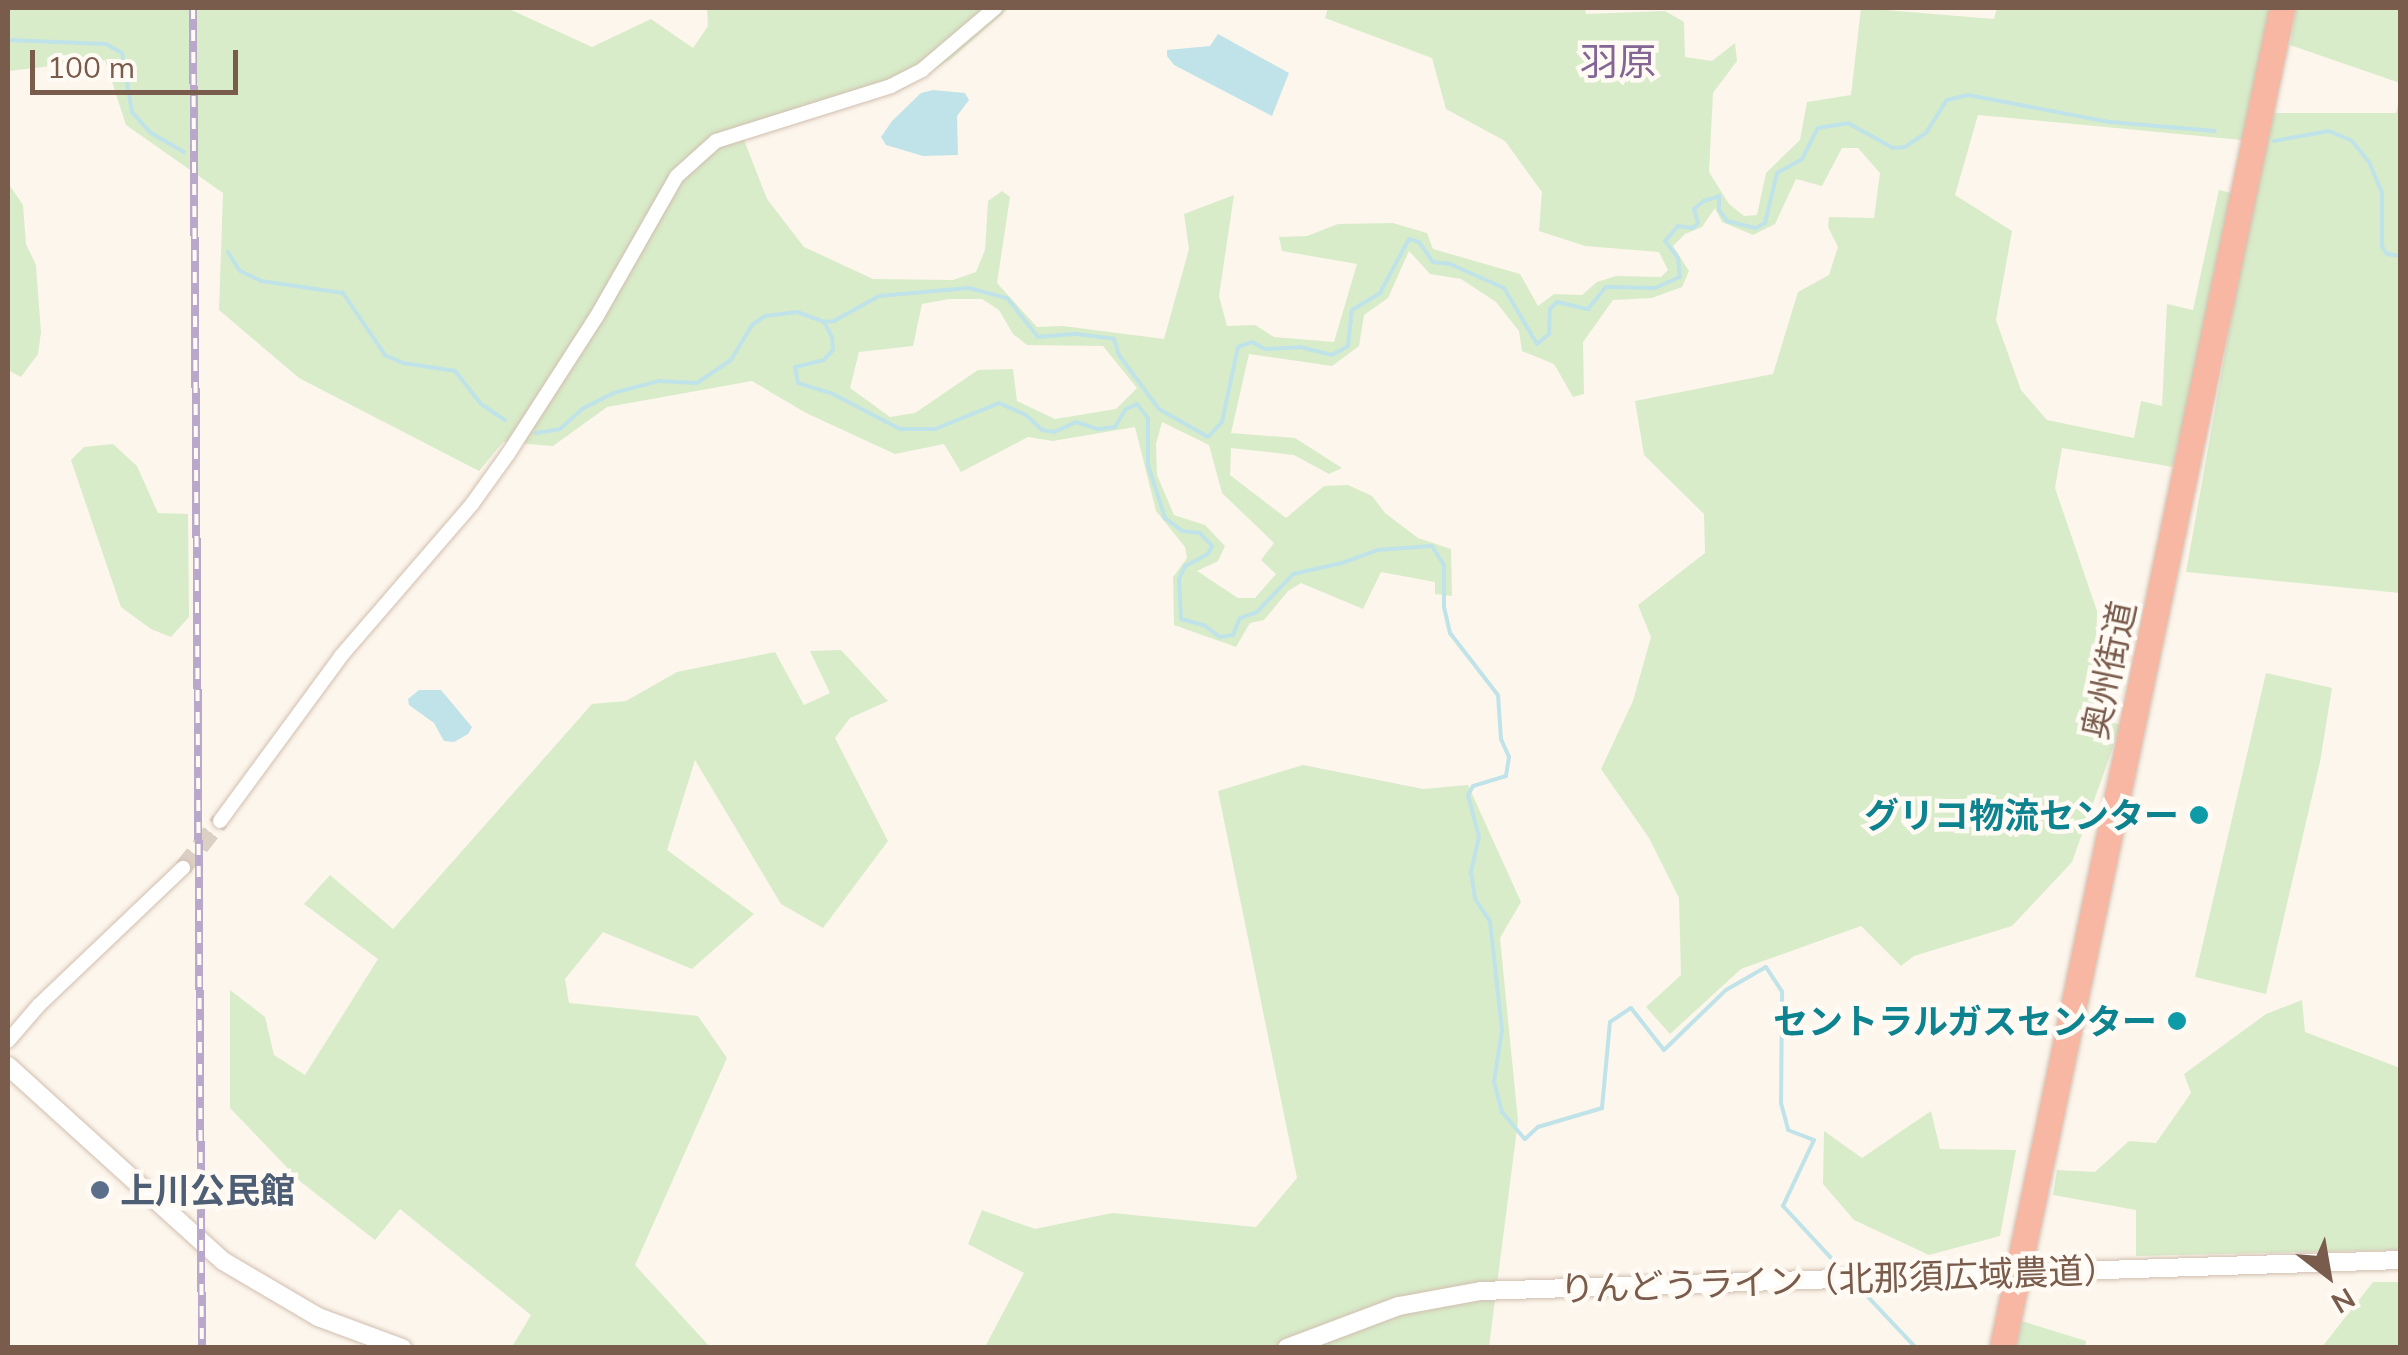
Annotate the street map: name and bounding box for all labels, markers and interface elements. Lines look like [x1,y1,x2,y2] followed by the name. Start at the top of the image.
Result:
[35,30,242,92] scale bar
[1580,39,1656,85] district label: 羽原
[47,48,135,86] text: 100 m
[2073,597,2143,743] street label: 奥州街道
[1864,794,2179,836] place label: グリコ物流センター
[2188,804,2210,826] marker: グリコ物流センター
[1772,1000,2157,1042] place label: セントラルガスセンター
[2166,1010,2188,1032] marker: セントラルガスセンター
[120,1169,295,1211] place label: 上川公民館
[89,1179,111,1201] marker: 上川公民館
[2278,1225,2378,1325] north arrow
[1558,1248,2120,1310] street label: りんどうライン（北那須広域農道）
[2326,1281,2362,1322] text: N

